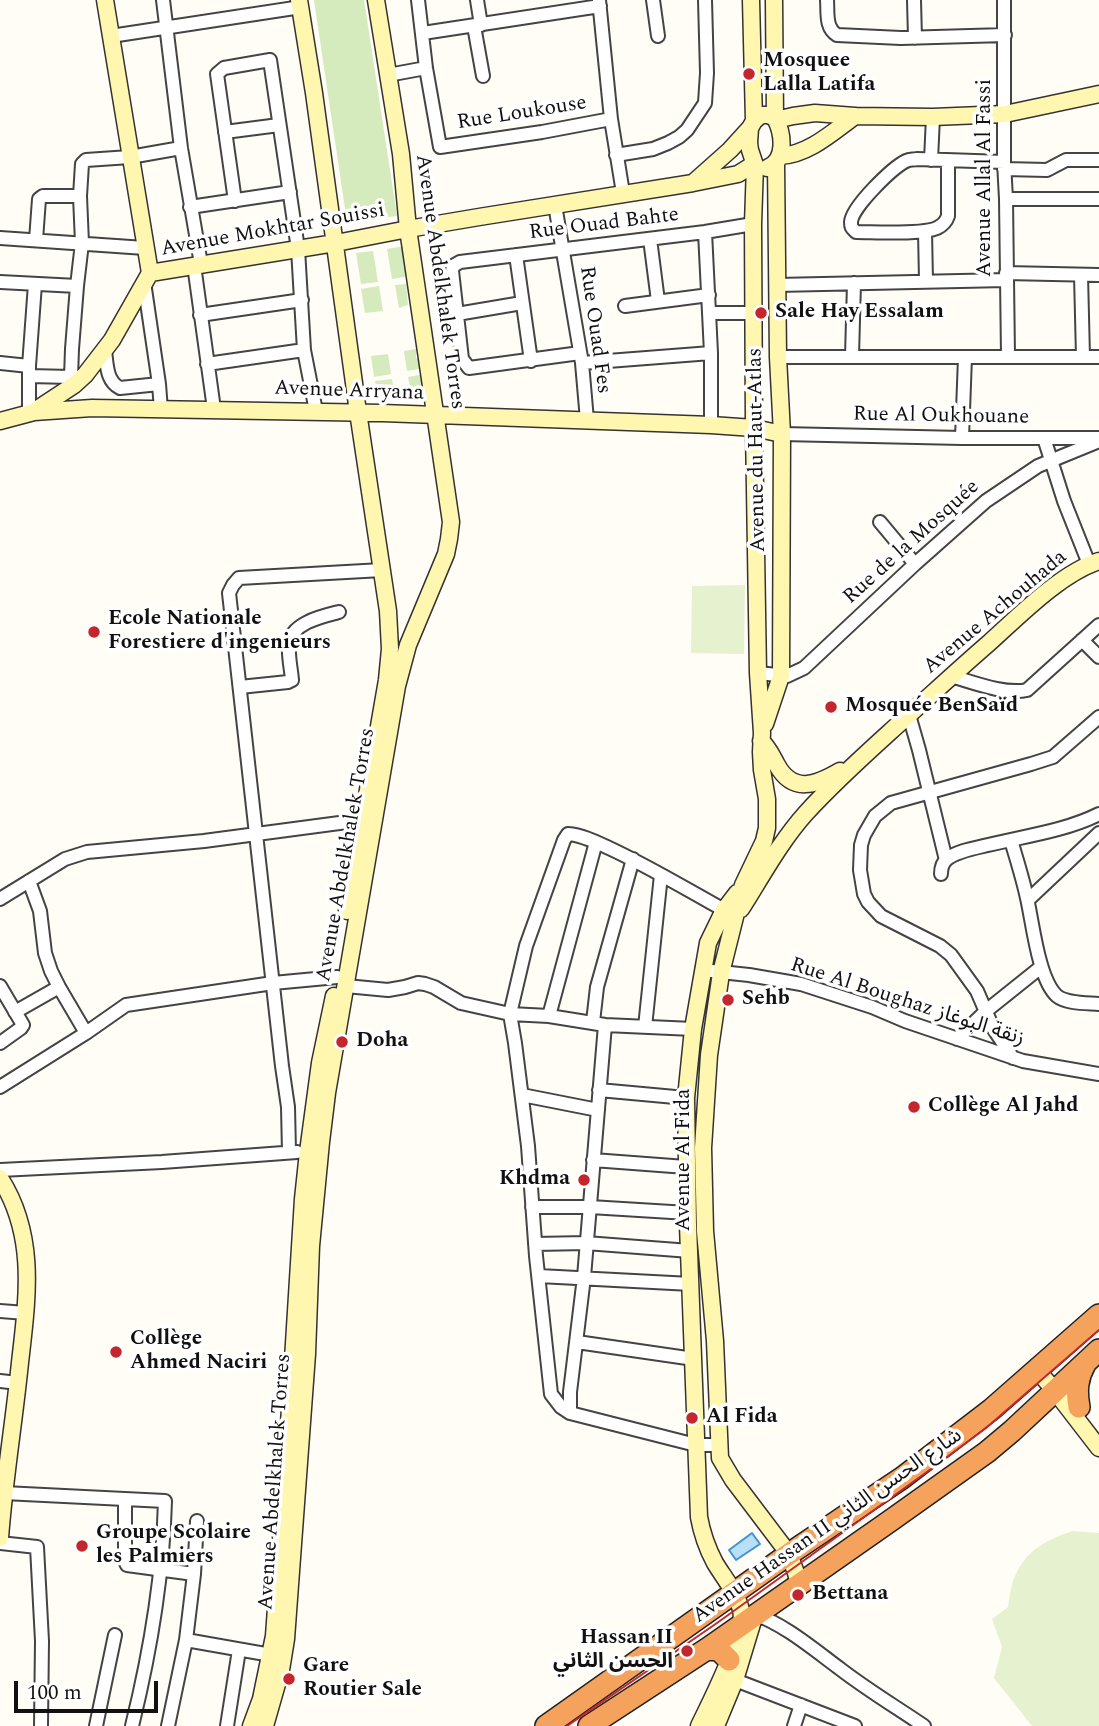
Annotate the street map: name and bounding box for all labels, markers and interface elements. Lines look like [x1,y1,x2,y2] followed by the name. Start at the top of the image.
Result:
[763,49,875,99] place label: Mosquee Lalla Latifa
[741,66,757,82] marker: Mosquee Lalla Latifa
[973,79,999,277] street label: Avenue Allal Al Fassi
[455,91,589,137] street label: Rue Loukouse
[409,153,469,411] street label: Avenue Abdelkhalek Torres
[159,199,387,263] street label: Avenue Mokhtar Souissi
[528,203,680,247] street label: Rue Ouad Bahte
[573,265,615,395] street label: Rue Ouad Fes
[775,300,944,326] place label: Sale Hay Essalam
[753,305,769,321] marker: Sale Hay Essalam
[744,347,772,553] street label: Avenue du Haut-Atlas
[274,377,424,407] street label: Avenue Arryana
[853,403,1029,431] street label: Rue Al Oukhouane
[839,475,985,611] street label: Rue de la Mosquée
[919,546,1073,680] street label: Avenue Achouhada
[108,607,331,657] place label: Ecole Nationale Forestiere d'ingenieurs
[86,624,102,640] marker: Ecole Nationale Forestiere d'ingenieurs
[845,694,1018,720] place label: Mosquée BenSaïd
[823,699,839,715] marker: Mosquée BenSaïd
[312,726,382,984] street label: Avenue Abdelkhalek Torres
[787,953,1027,1053] street label: Rue Al Boughaz زنقة البوغاز
[742,987,790,1013] place label: Sehb
[720,992,736,1008] marker: Sehb
[356,1029,408,1055] place label: Doha
[334,1034,350,1050] marker: Doha
[672,1089,698,1231] street label: Avenue Al Fida
[928,1094,1078,1120] place label: Collège Al Jahd
[906,1099,922,1115] marker: Collège Al Jahd
[499,1167,570,1193] place label: Khdma
[576,1172,592,1188] marker: Khdma
[130,1327,267,1377] place label: Collège Ahmed Naciri
[108,1344,124,1360] marker: Collège Ahmed Naciri
[254,1353,298,1611] street label: Avenue Abdelkhalek Torres
[706,1405,777,1431] place label: Al Fida
[684,1410,700,1426] marker: Al Fida
[688,1424,968,1630] street label: Avenue Hassan II شارع الحسن الثاني
[96,1521,251,1571] place label: Groupe Scolaire les Palmiers
[74,1538,90,1554] marker: Groupe Scolaire les Palmiers
[812,1582,888,1608] place label: Bettana
[790,1587,806,1603] marker: Bettana
[553,1626,673,1676] place label: Hassan II الحسن الثاني
[679,1643,695,1659] marker: Hassan II الحسن الثاني
[303,1654,422,1704] place label: Gare Routier Sale
[18,1666,161,1710] scale bar
[281,1671,297,1687] marker: Gare Routier Sale
[27,1677,82,1709] text: 100 m

